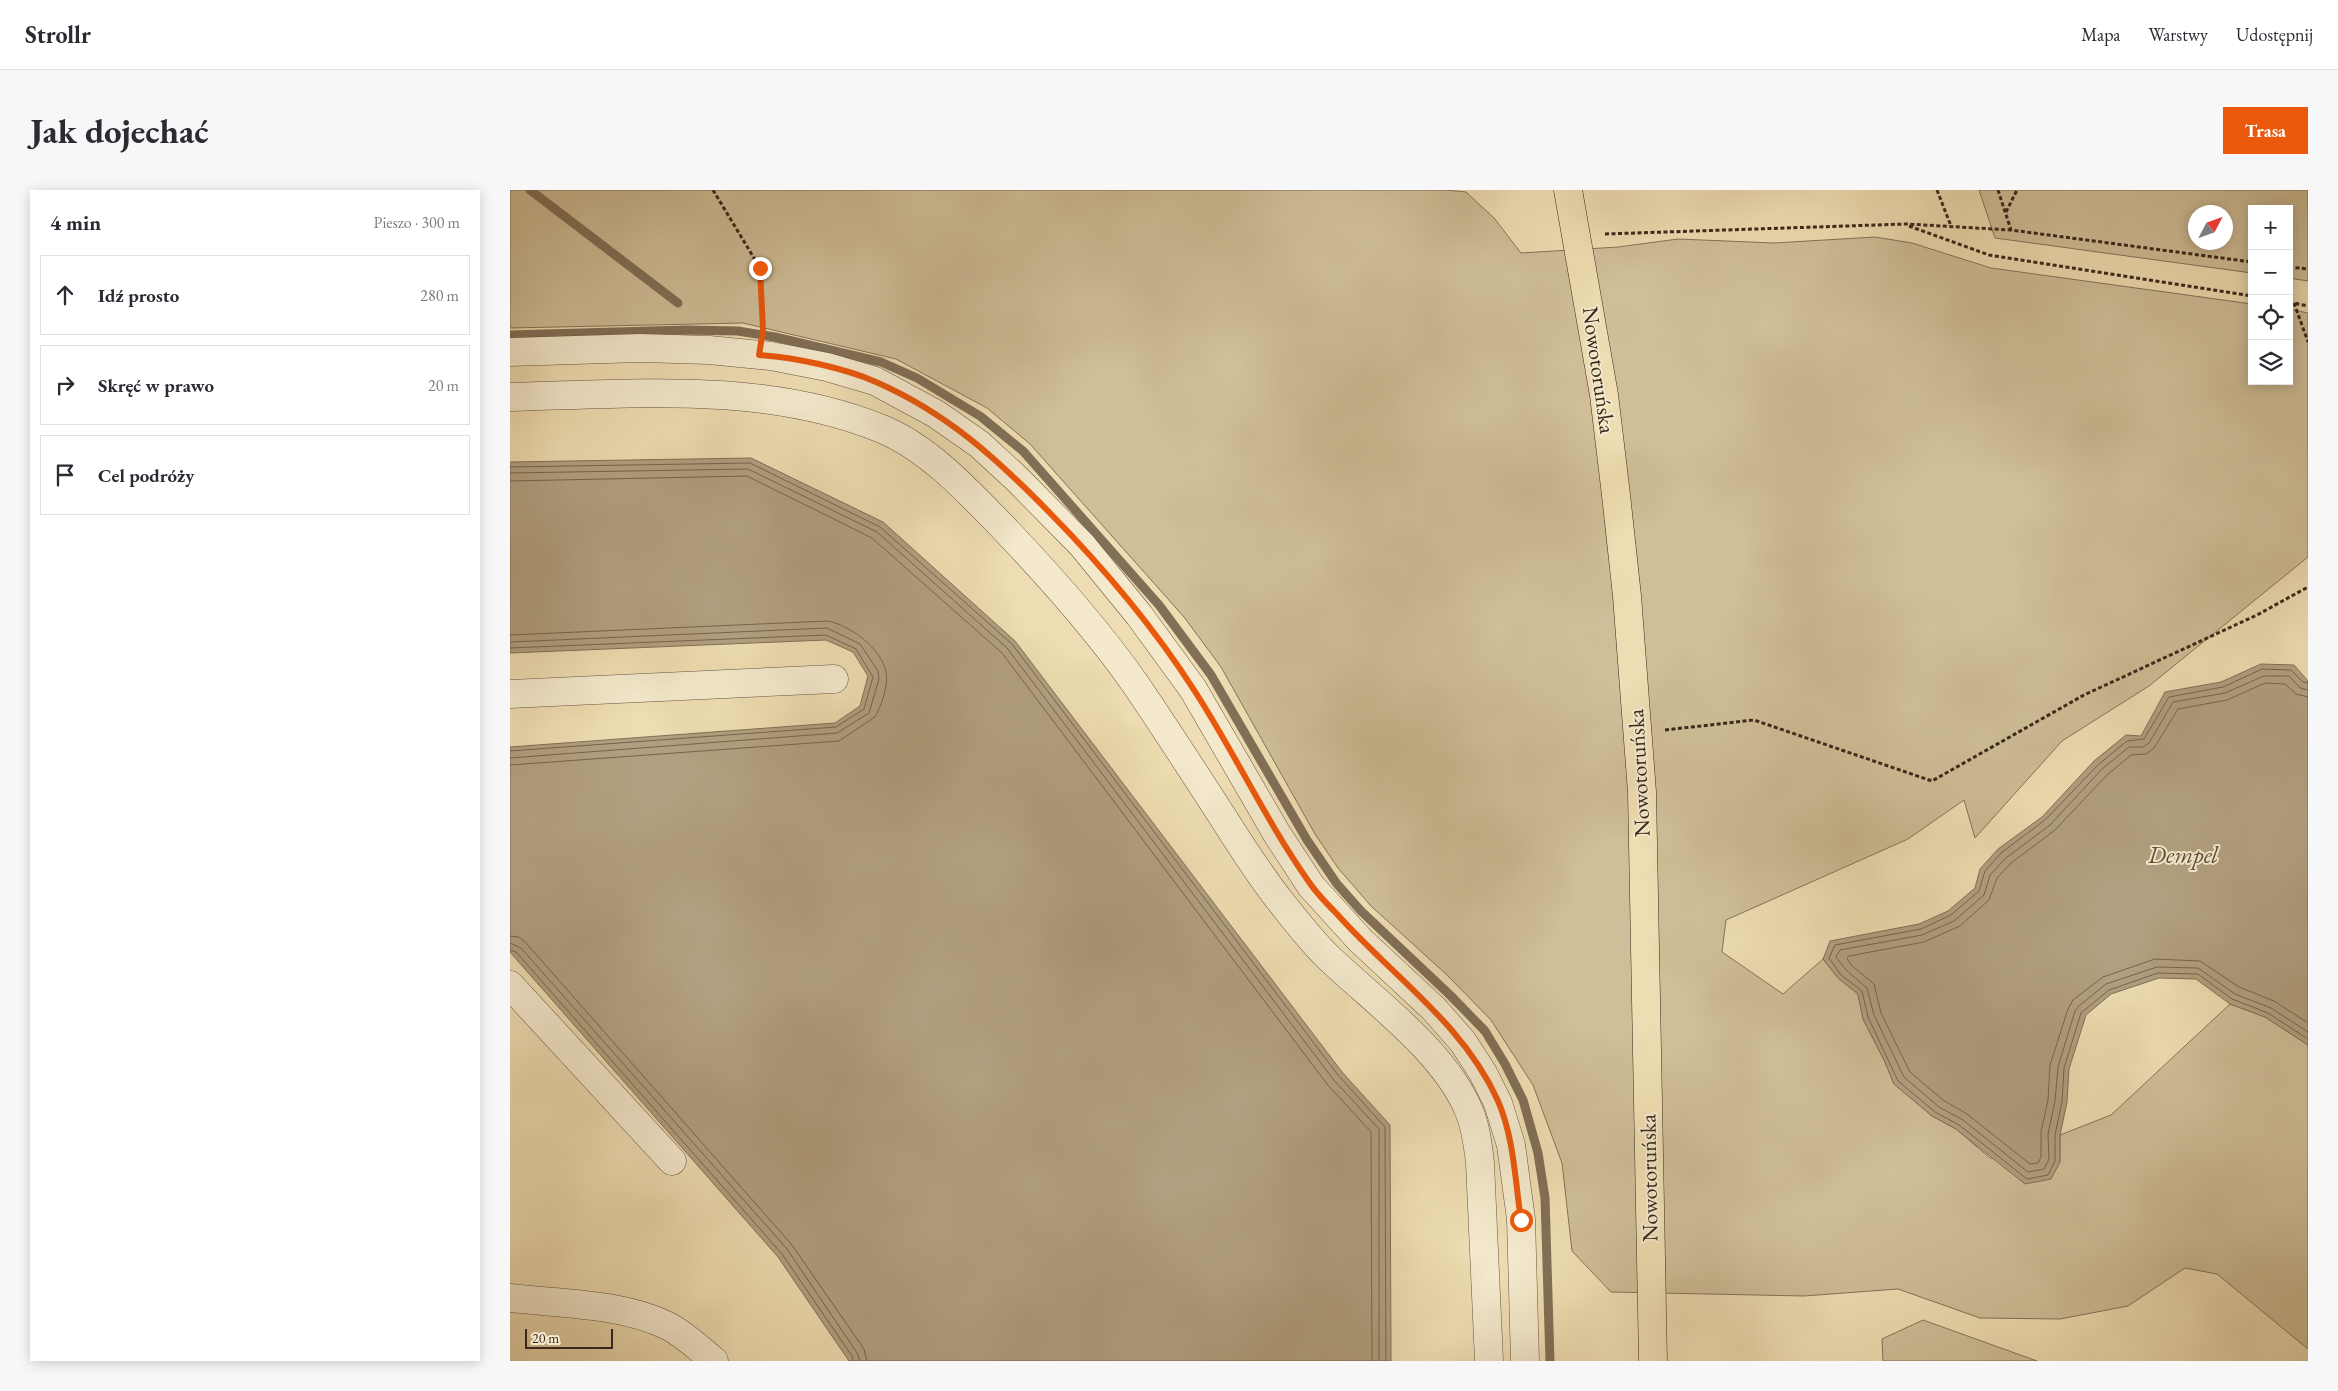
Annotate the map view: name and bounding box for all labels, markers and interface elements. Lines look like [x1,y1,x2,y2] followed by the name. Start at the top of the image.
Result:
[25,19,91,50] text: Strollr
[2081,23,2120,46] text: Mapa
[2148,23,2208,46] text: Warstwy
[2236,23,2313,46] text: Udostępnij
[2223,107,2308,154] button: Trasa
[30,108,209,153] text: Jak dojechać
[2188,205,2233,250] north arrow
[2248,205,2293,385] map controls
[2248,205,2293,250] button: +
[50,209,101,236] text: 4 min
[374,212,460,233] text: Pieszo · 300 m
[2248,250,2293,295] button: −
[749,257,772,280] route end
[51,281,79,309] icon: ahead
[98,283,179,308] text: Idź prosto
[420,285,459,306] text: 280 m
[2248,295,2293,340] button: locate
[1576,305,1622,436] street label: Nowotoruńska
[2248,340,2293,385] button: layers
[51,371,79,399] icon: right
[98,373,214,398] text: Skręć w prawo
[428,375,459,396] text: 20 m
[51,461,79,489] icon: arrive
[98,463,194,488] text: Cel podróży
[1621,708,1657,838] street label: Nowotoruńska
[2147,839,2219,870] water label: Dempel
[1633,1114,1665,1242] street label: Nowotoruńska
[1510,1209,1533,1232] route start
[525,1326,612,1349] scale bar
[532,1329,559,1347] text: 20 m

